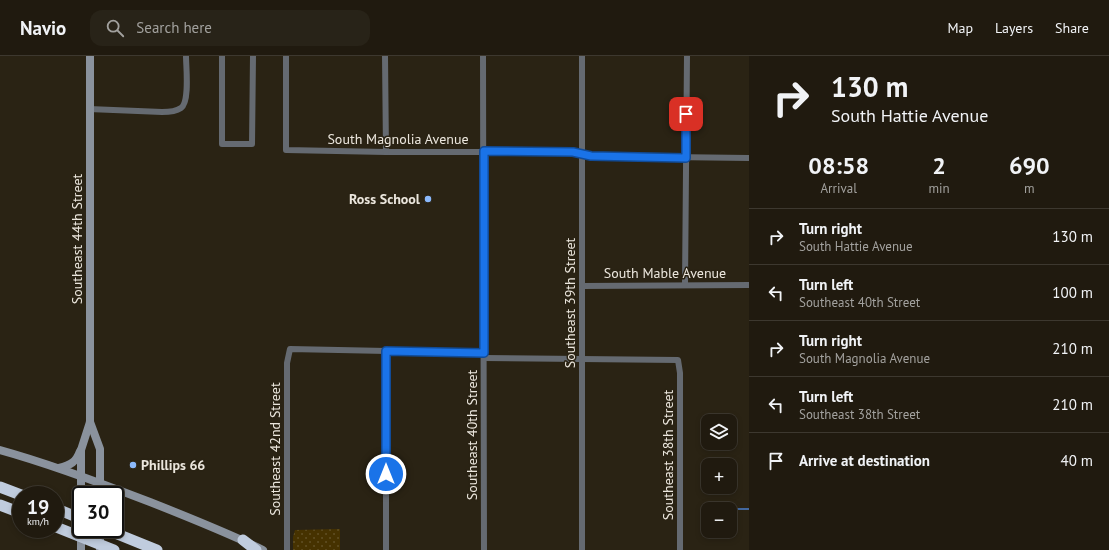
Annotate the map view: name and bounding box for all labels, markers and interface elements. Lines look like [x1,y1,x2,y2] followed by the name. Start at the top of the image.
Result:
[90,10,370,46] search box
[20,16,66,40] text: Navio
[104,17,126,39] icon: search
[136,18,212,37] text: Search here
[947,19,973,37] text: Map
[995,19,1033,37] text: Layers
[1055,19,1089,37] text: Share
[831,68,908,105] text: 130 m
[765,72,817,124] icon: right
[669,97,703,131] pin
[675,103,697,125] icon: arrive
[831,104,988,127] text: South Hattie Avenue
[327,130,469,148] street label: South Magnolia Avenue
[808,150,869,181] text: 08:58
[932,150,946,181] text: 2
[1009,150,1050,181] text: 690
[68,174,86,304] street label: Southeast 44th Street
[821,180,857,197] text: Arrival
[928,180,950,197] text: min
[1024,180,1035,197] text: m
[349,190,421,208] place label: Ross School
[423,194,433,204] marker: Ross School
[799,219,862,238] text: Turn right
[765,226,787,248] icon: right
[1052,227,1093,246] text: 130 m
[561,238,579,368] street label: Southeast 39th Street
[799,238,913,255] text: South Hattie Avenue
[604,264,726,282] street label: South Mable Avenue
[799,275,853,294] text: Turn left
[765,282,787,304] icon: left
[1052,283,1093,302] text: 100 m
[799,294,920,311] text: Southeast 40th Street
[799,331,862,350] text: Turn right
[765,338,787,360] icon: right
[1052,339,1093,358] text: 210 m
[799,350,930,367] text: South Magnolia Avenue
[463,370,481,500] street label: Southeast 40th Street
[266,382,284,516] street label: Southeast 42nd Street
[799,387,853,406] text: Turn left
[659,390,677,520] street label: Southeast 38th Street
[765,394,787,416] icon: left
[1052,395,1093,414] text: 210 m
[799,406,920,423] text: Southeast 38th Street
[701,414,737,538] map controls
[701,414,737,450] button: layers
[765,450,787,472] icon: arrive
[799,451,930,470] text: Arrive at destination
[1060,451,1093,470] text: 40 m
[365,453,407,495] position arrow
[141,456,205,474] place label: Phillips 66
[701,458,737,494] button: +
[128,460,138,470] marker: Phillips 66
[72,486,124,538] speed limit sign: 30
[27,494,49,520] text: 19
[701,502,737,538] button: −
[27,515,49,528] text: km/h

